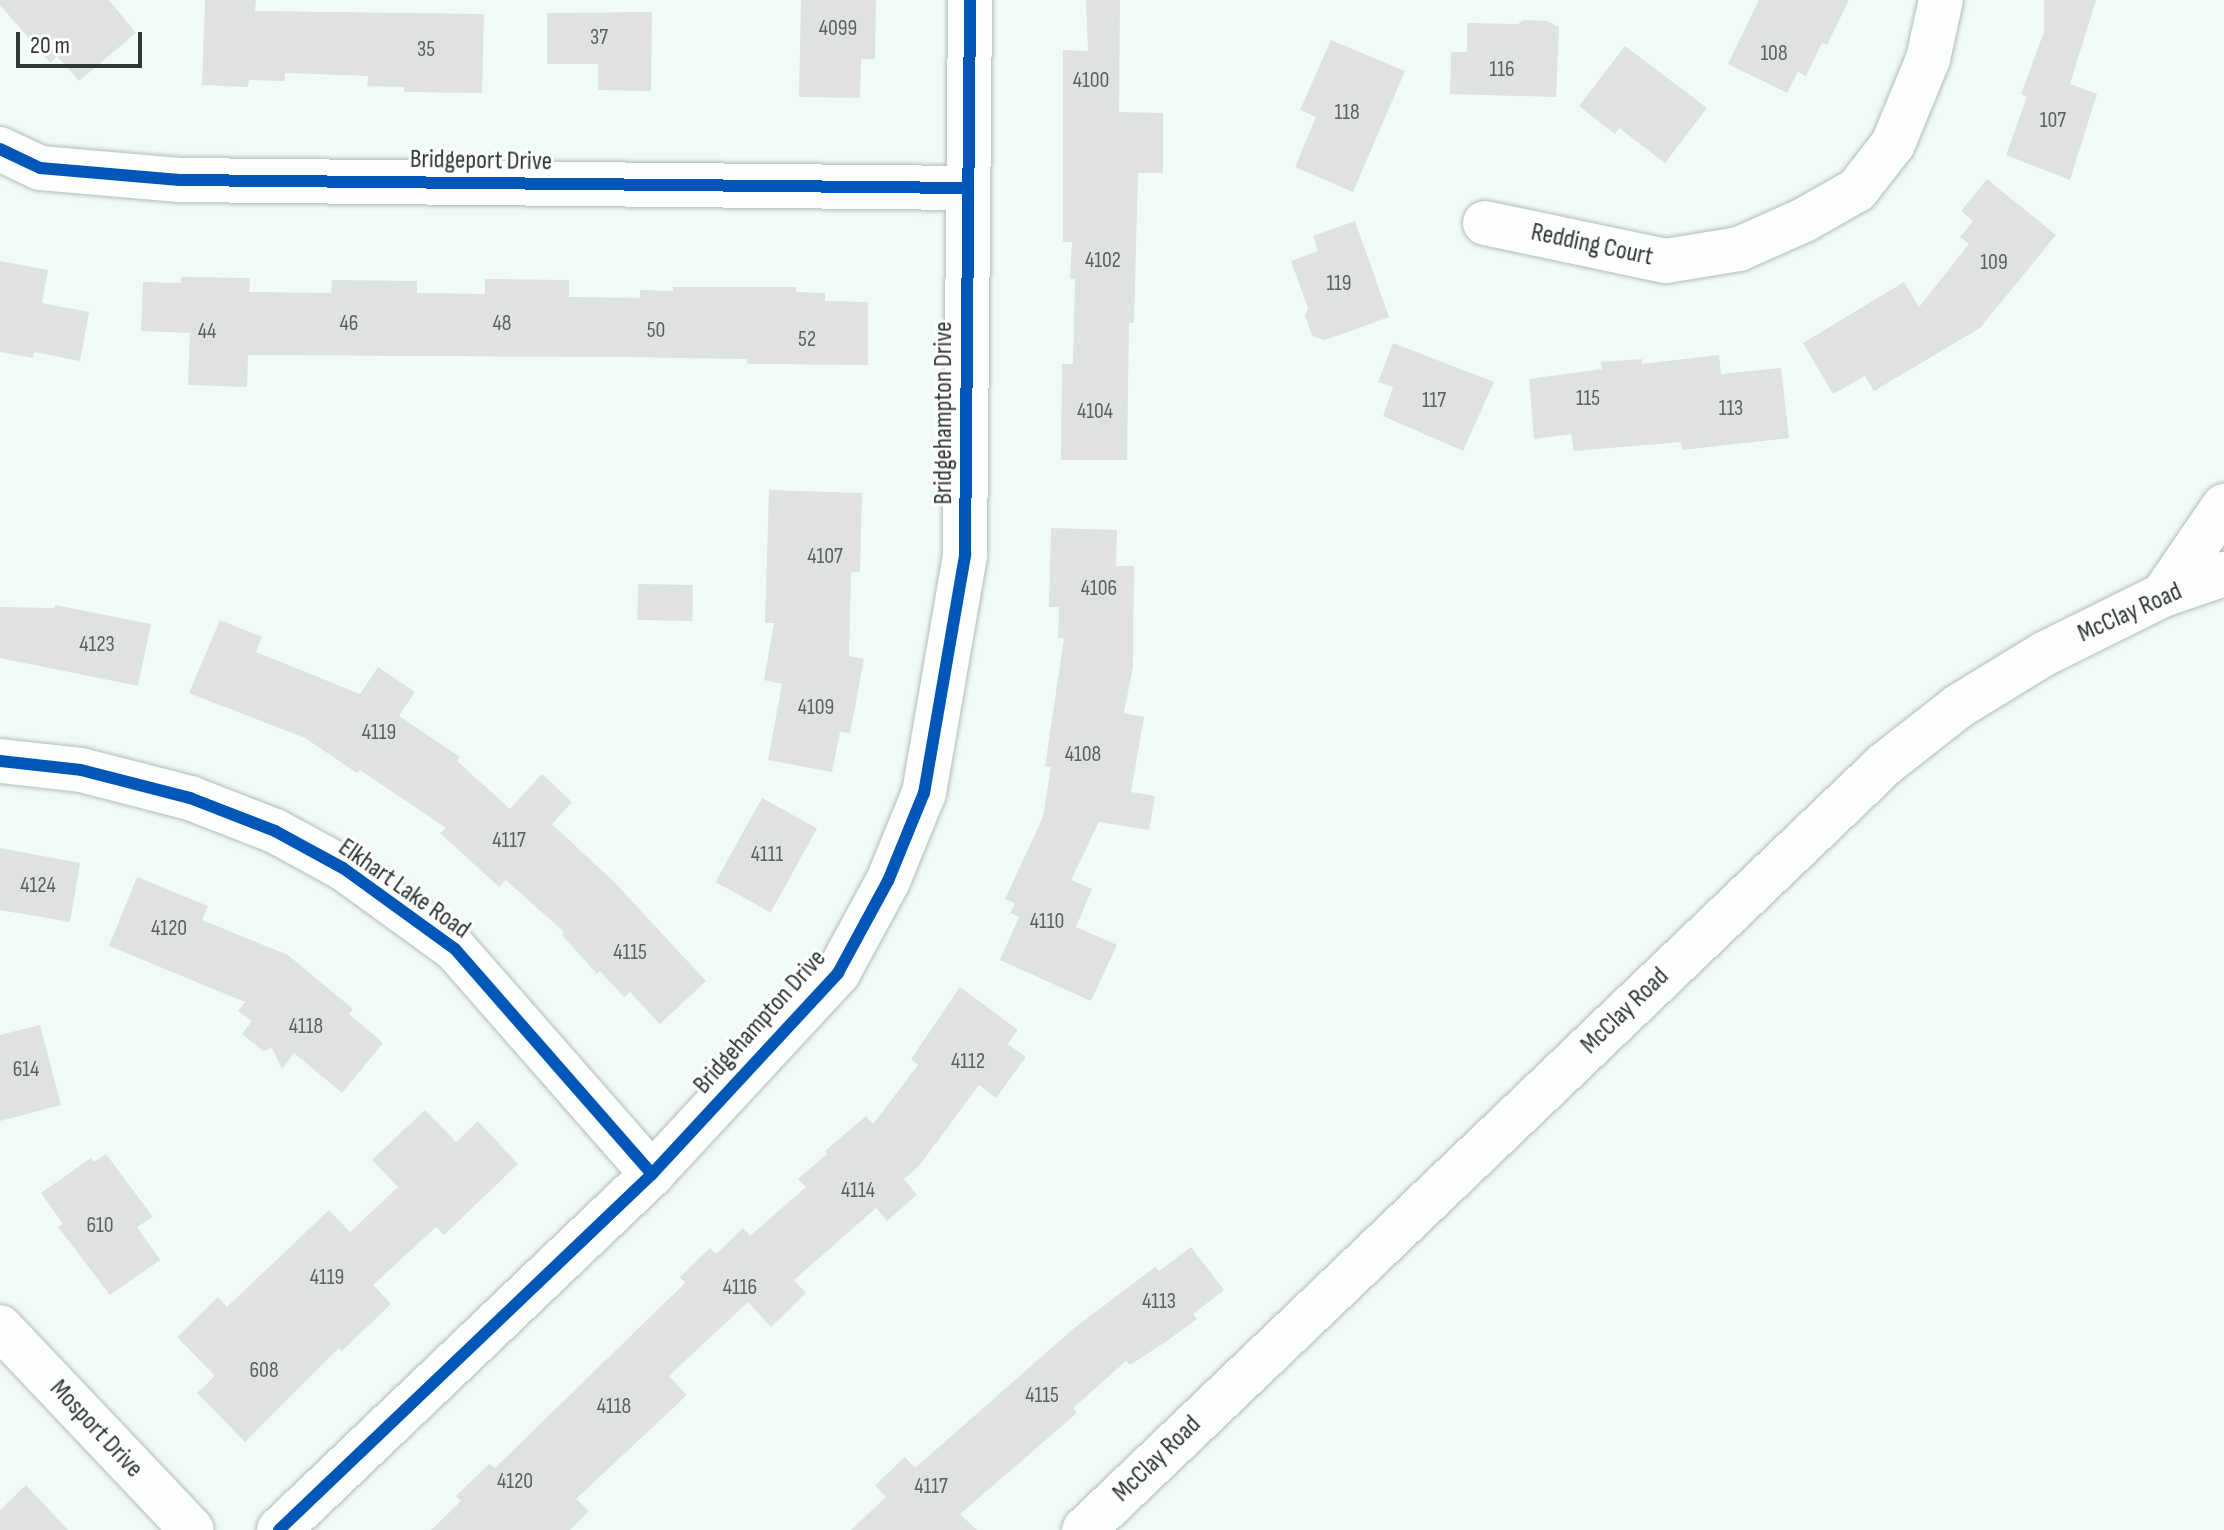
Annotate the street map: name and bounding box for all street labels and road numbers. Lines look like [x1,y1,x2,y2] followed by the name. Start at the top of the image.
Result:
[410,144,552,178] street label: Bridgeport Drive
[1528,217,1656,273] street label: Redding Court
[928,321,960,505] street label: Bridgehampton Drive
[2073,576,2187,650] street label: McClay Road
[332,832,476,946] street label: Elkhart Lake Road
[687,943,833,1101] street label: Bridgehampton Drive
[1574,961,1676,1061] street label: McClay Road
[43,1374,149,1484] street label: Mosport Drive
[1106,1409,1208,1509] street label: McClay Road

